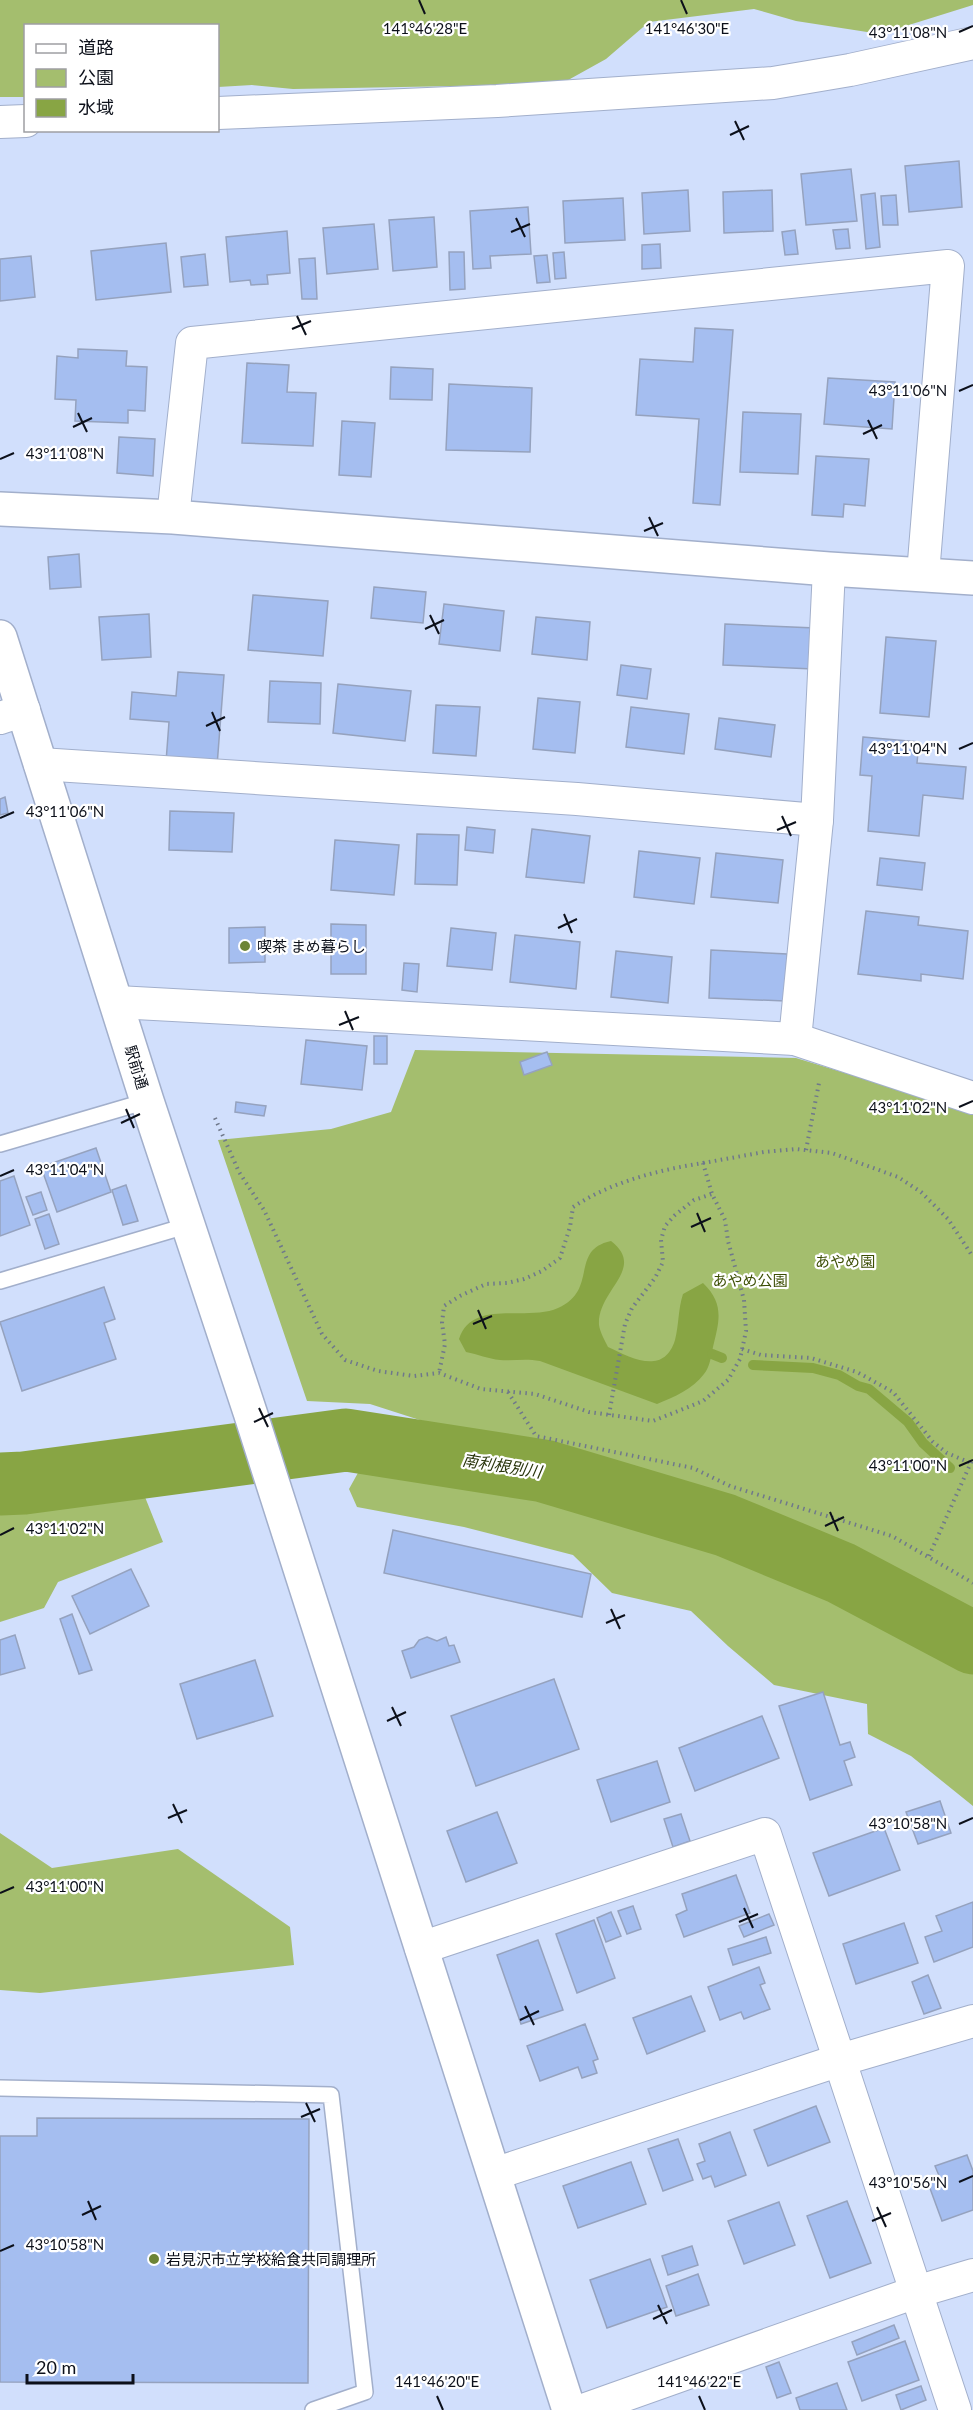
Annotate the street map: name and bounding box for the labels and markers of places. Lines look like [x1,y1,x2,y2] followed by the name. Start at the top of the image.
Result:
[257,937,366,955] place label: 喫茶 まめ暮らし
[238,939,252,953] marker: 喫茶 まめ暮らし
[166,2250,376,2268] place label: 岩見沢市立学校給食共同調理所
[147,2252,161,2266] marker: 岩見沢市立学校給食共同調理所

